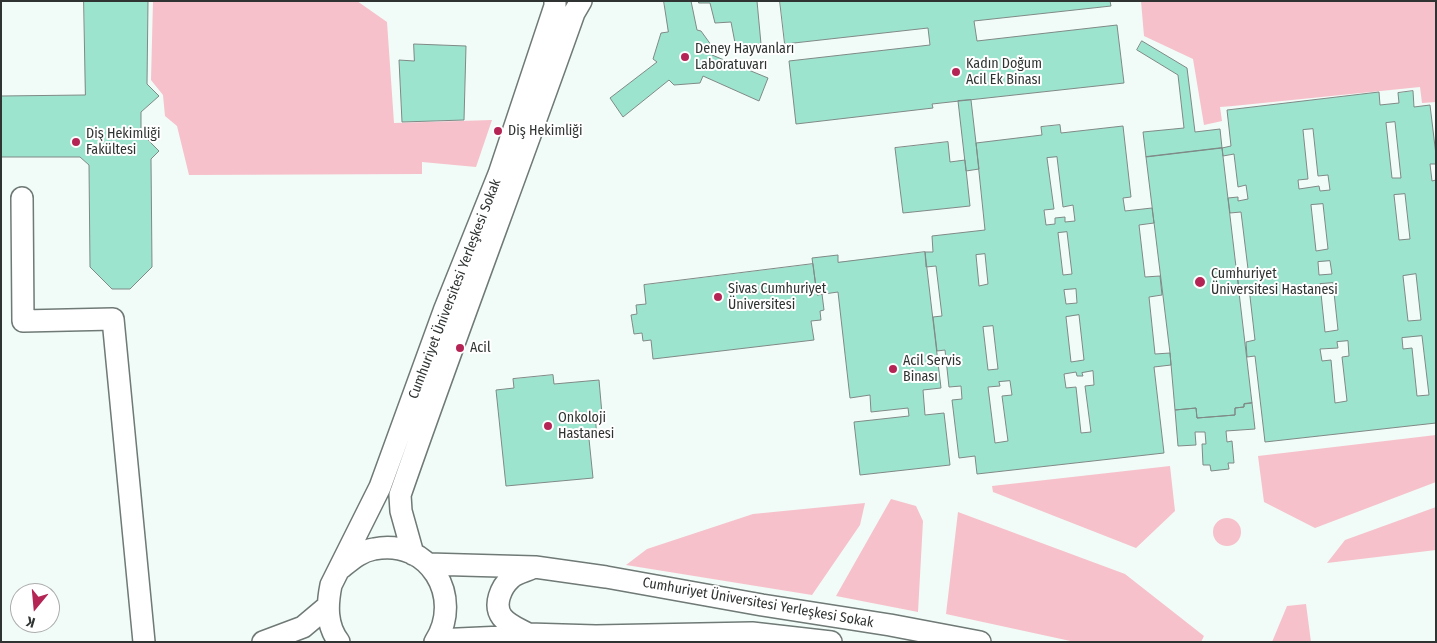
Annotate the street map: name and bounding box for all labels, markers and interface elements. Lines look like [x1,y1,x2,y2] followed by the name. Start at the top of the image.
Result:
[695,41,794,74] place label: Deney Hayvanları Laboratuvarı
[679,51,691,63] marker: Deney Hayvanları Laboratuvarı
[966,56,1042,88] place label: Kadın Doğum Acil Ek Binası
[950,66,962,78] marker: Kadın Doğum Acil Ek Binası
[508,123,582,139] place label: Diş Hekimliği
[492,125,504,137] marker: Diş Hekimliği
[86,126,160,158] place label: Diş Hekimliği Fakültesi
[70,136,82,148] marker: Diş Hekimliği Fakültesi
[405,177,505,401] street label: Cumhuriyet Üniversitesi Yerleşkesi Sokak
[1211,266,1338,298] place label: Cumhuriyet Üniversitesi Hastanesi
[1193,275,1207,289] marker: Cumhuriyet Üniversitesi Hastanesi
[728,281,826,314] place label: Sivas Cumhuriyet Üniversitesi
[712,291,724,303] marker: Sivas Cumhuriyet Üniversitesi
[470,340,491,356] place label: Acil
[454,342,466,354] marker: Acil
[903,353,961,386] place label: Acil Servis Binası
[887,363,899,375] marker: Acil Servis Binası
[558,410,614,442] place label: Onkoloji Hastanesi
[542,420,554,432] marker: Onkoloji Hastanesi
[641,574,875,632] street label: Cumhuriyet Üniversitesi Yerleşkesi Sokak
[10,583,60,633] north arrow
[24,613,37,631] text: K

